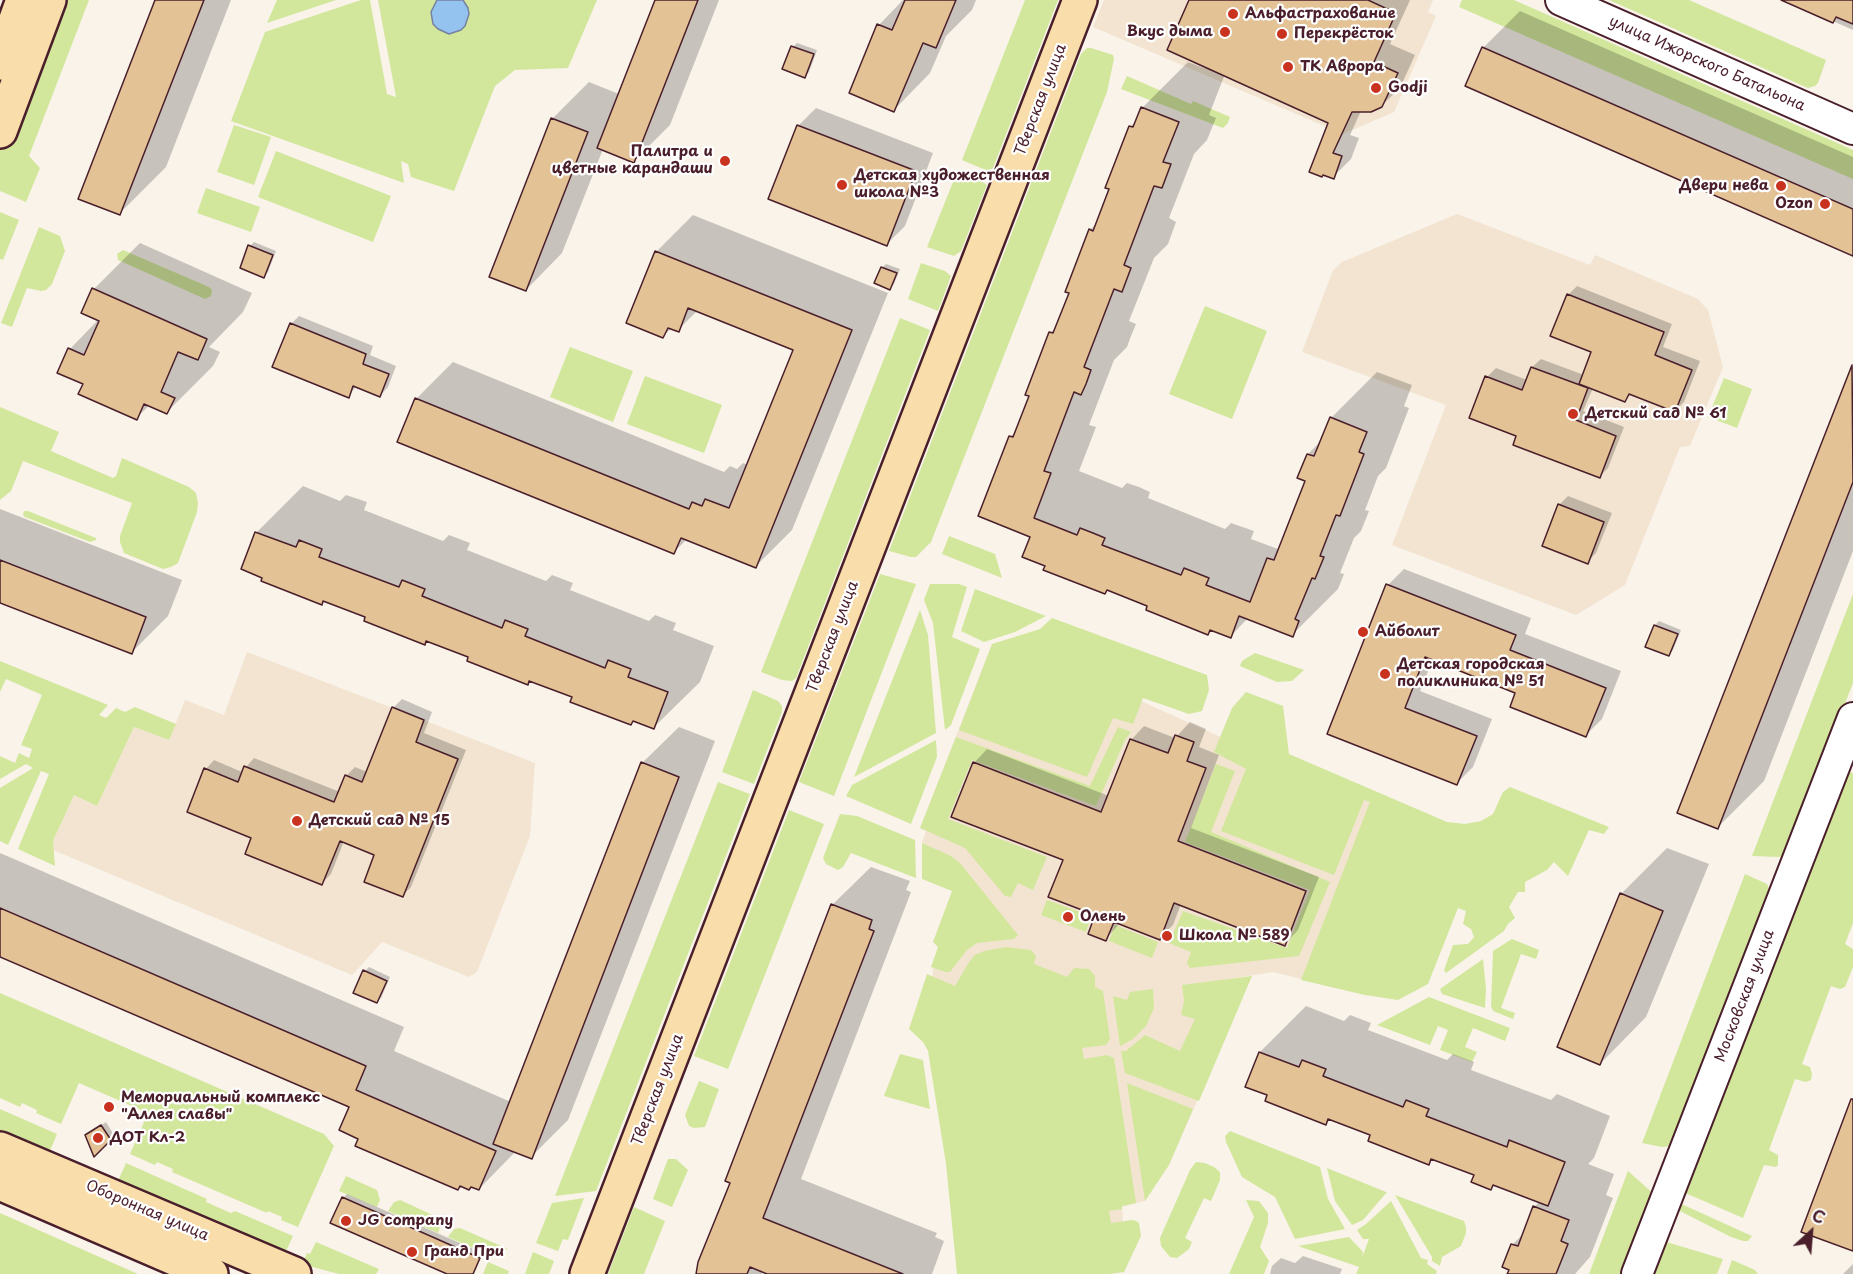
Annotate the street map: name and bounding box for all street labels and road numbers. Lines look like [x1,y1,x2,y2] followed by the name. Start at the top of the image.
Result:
[1606,12,1808,116] street label: улица Ижорского Батальона
[1011,42,1071,158] street label: Тверская улица
[803,579,863,695] street label: Тверская улица
[1711,927,1779,1065] street label: Московская улица
[628,1032,688,1148] street label: Тверская улица
[83,1177,211,1245] street label: Оборонная улица

